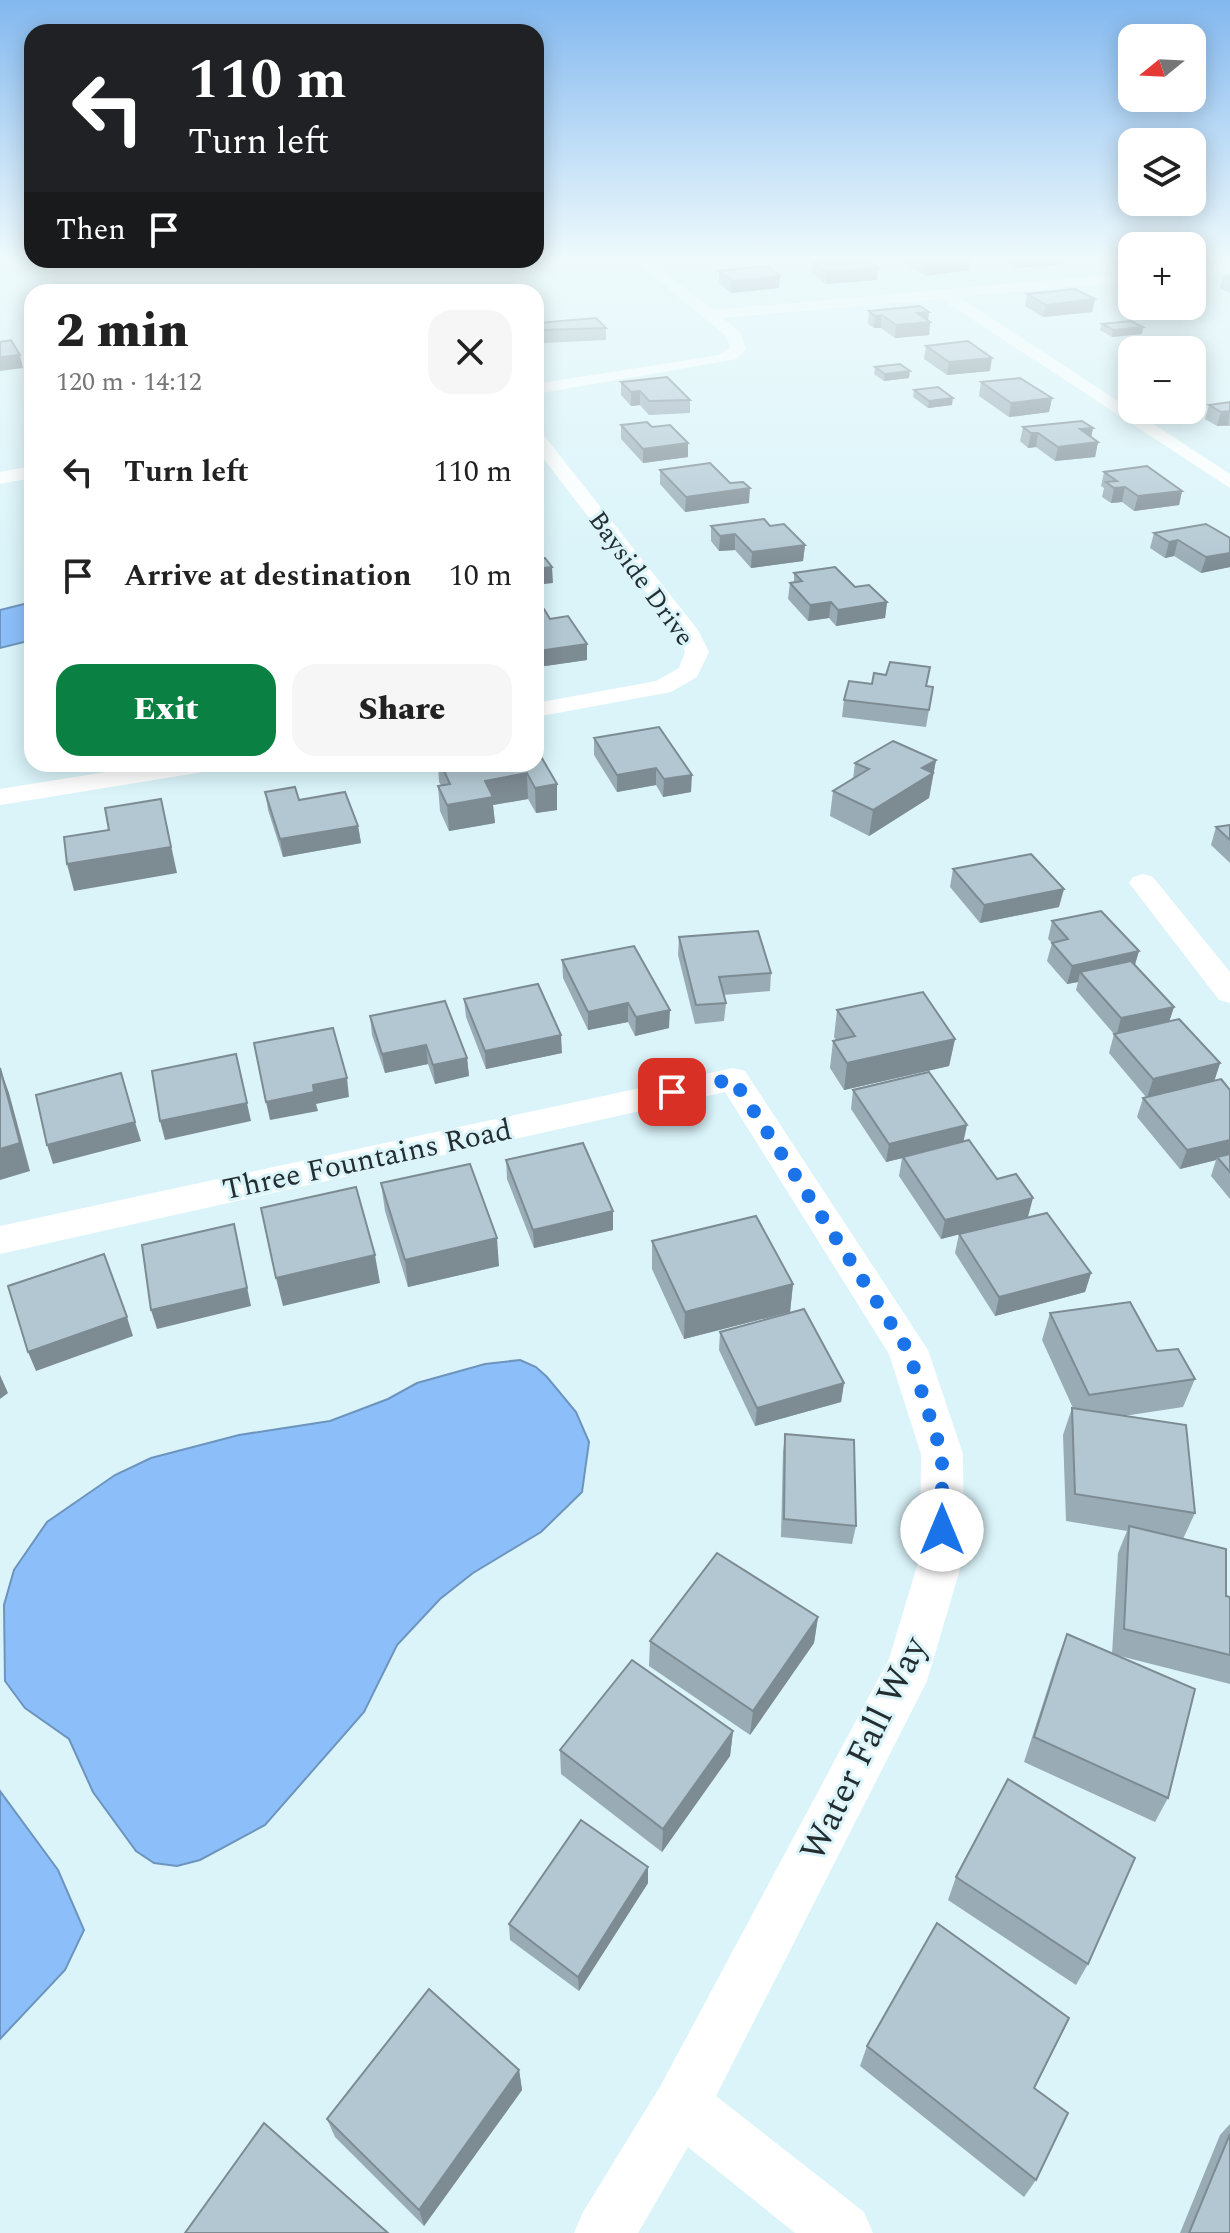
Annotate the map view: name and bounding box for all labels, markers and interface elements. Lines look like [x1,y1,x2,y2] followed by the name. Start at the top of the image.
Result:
[1118,24,1206,112] north arrow
[1118,24,1206,424] map controls
[188,38,347,123] text: 110 m
[56,56,160,160] icon: left
[188,115,329,170] text: Turn left
[1118,128,1206,216] button: layers
[56,207,126,253] text: Then
[142,208,186,252] icon: arrive
[1118,232,1206,320] button: +
[56,295,189,368] text: 2 min
[428,310,512,394] button: close
[1118,336,1206,424] button: −
[56,362,202,402] text: 120 m · 14:12
[124,449,249,495] text: Turn left
[434,449,512,495] text: 110 m
[56,450,100,494] icon: left
[578,503,704,655] street label: Bayside Drive
[124,553,411,599] text: Arrive at destination
[449,553,512,599] text: 10 m
[56,554,100,598] icon: arrive
[56,664,276,756] button: Exit
[292,664,512,756] button: Share
[638,1058,706,1126] pin
[650,1070,694,1114] icon: arrive
[218,1107,516,1213] street label: Three Fountains Road
[900,1488,984,1572] position arrow
[786,1626,943,1871] street label: Water Fall Way

